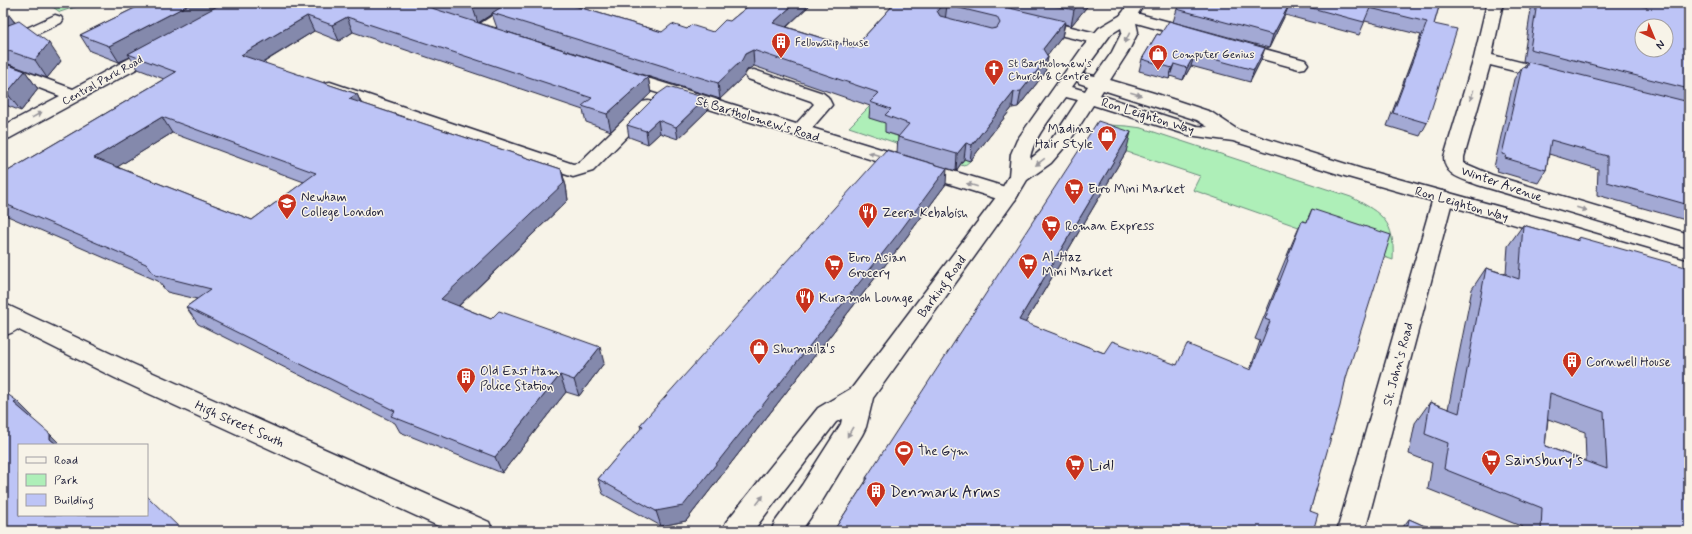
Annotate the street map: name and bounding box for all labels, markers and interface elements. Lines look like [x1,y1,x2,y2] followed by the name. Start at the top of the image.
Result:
[1634,18,1674,58] north arrow
[770,31,792,59] building icon: Fellowship House
[1124,32,1130,44] one-way arrow
[795,36,869,50] place label: Fellowship House
[1653,37,1668,52] text: N
[1147,43,1169,71] shop icon: Computer Genius
[1172,48,1254,62] place label: Computer Genius
[60,53,145,109] street label: Central Park Road
[1008,57,1092,84] place label: St Bartholomew's Church & Centre
[983,58,1005,86] church icon: St Bartholomew's Church & Centre
[1469,89,1475,101] one-way arrow
[1131,91,1143,97] one-way arrow
[694,93,821,146] street label: St Bartholomew's Road
[1099,94,1196,139] street label: Ron Leighton Way
[31,112,43,119] one-way arrow
[1035,121,1093,153] place label: Madina Hair Style
[1096,124,1118,152] shop icon: Madina Hair Style
[867,151,879,157] one-way arrow
[1035,157,1046,166] one-way arrow
[1459,163,1544,206] street label: Winter Avenue
[1063,177,1085,205] supermarket icon: Euro Mini Market
[1088,181,1185,198] place label: Euro Mini Market
[966,182,978,188] one-way arrow
[1413,183,1510,226] street label: Ron Leighton Way
[301,189,384,221] place label: Newham College London
[276,192,298,220] school or university icon: Newham College London
[857,201,879,229] restaurant icon: Zeera Kebabish
[882,205,968,222] place label: Zeera Kebabish
[1576,206,1588,212] one-way arrow
[1040,214,1062,242] supermarket icon: Roman Express
[1065,218,1154,235] place label: Roman Express
[1042,249,1113,281] place label: Al-Haz Mini Market
[848,250,907,282] place label: Euro Asian Grocery
[914,252,972,322] street label: Barking Road
[1017,252,1039,280] supermarket icon: Al-Haz Mini Market
[823,253,845,281] supermarket icon: Euro Asian Grocery
[794,286,816,314] restaurant icon: Kuramoh Lounge
[819,290,914,307] place label: Kuramoh Lounge
[1379,321,1418,408] street label: St. John's Road
[748,337,770,365] shop icon: Shumaila's
[773,341,835,358] place label: Shumaila's
[1561,350,1583,378] building icon: Cornwell House
[1586,354,1671,371] place label: Cornwell House
[480,363,559,395] place label: Old East Ham Police Station
[455,366,477,394] building icon: Old East Ham Police Station
[191,397,287,454] street label: High Street South
[847,426,853,438] one-way arrow
[893,439,915,467] sports icon: The Gym
[918,443,969,460] place label: The Gym
[18,444,148,516] legend
[1480,448,1502,476] supermarket icon: Sainsbury's
[1505,450,1583,471] place label: Sainsbury's
[54,453,78,469] text: Road
[1064,453,1086,481] supermarket icon: Lidl
[1089,455,1114,476] place label: Lidl
[54,473,78,489] text: Park
[865,480,887,508] building icon: Denmark Arms
[890,482,1000,503] place label: Denmark Arms
[54,493,94,510] text: Building
[756,495,764,506] one-way arrow

